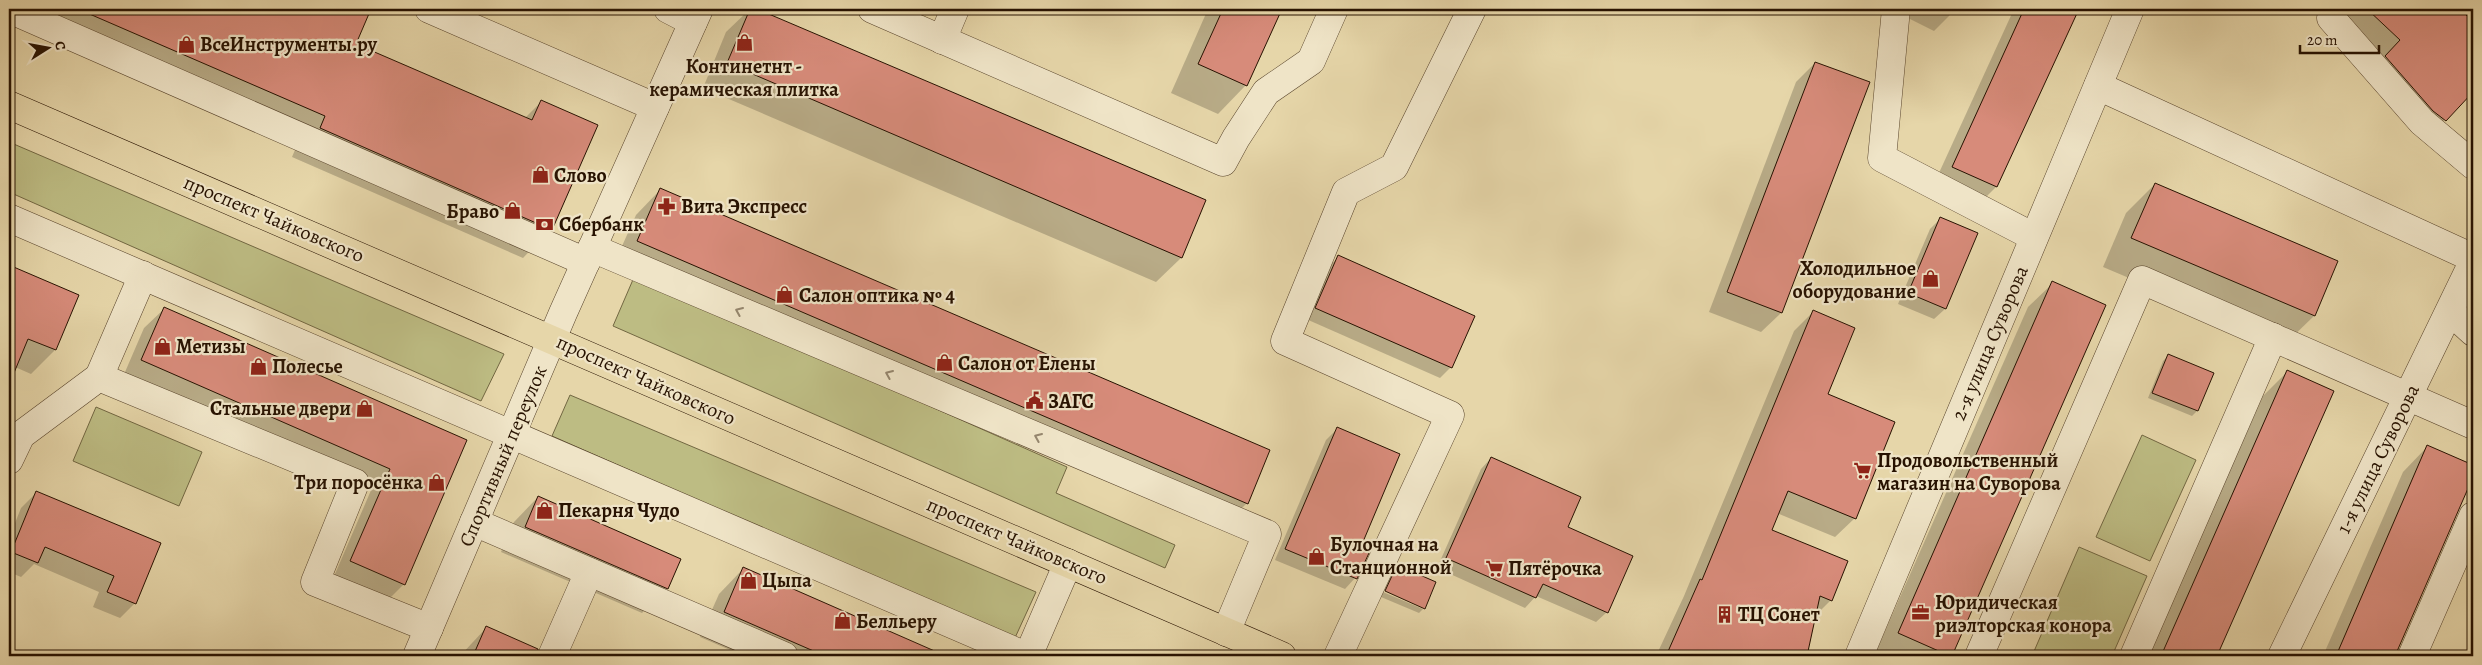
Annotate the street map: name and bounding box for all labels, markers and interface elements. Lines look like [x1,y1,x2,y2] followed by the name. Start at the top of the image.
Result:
[22,22,72,72] north arrow
[2300,22,2378,54] scale bar
[2307,30,2338,50] text: 20 m
[200,31,377,58] place label: ВсеИнструменты.ру
[734,32,754,52] shop icon: Континетнт - керамическая плитка
[176,34,196,54] shop icon: ВсеИнструменты.ру
[50,40,70,52] text: С
[649,53,839,103] place label: Континетнт - керамическая плитка
[554,162,607,189] place label: Слово
[530,165,550,185] shop icon: Слово
[180,169,368,269] street label: проспект Чайковского
[681,193,807,220] place label: Вита Экспресс
[657,196,677,216] pharmacy icon: Вита Экспресс
[446,198,499,225] place label: Браво
[503,201,523,221] shop icon: Браво
[559,211,644,238] place label: Сбербанк
[535,214,555,234] bank icon: Сбербанк
[1793,255,1916,305] place label: Холодильное оборудование
[1945,261,2035,425] street label: 2-я улица Суворова
[1920,269,1940,289] shop icon: Холодильное оборудование
[799,282,956,309] place label: Салон оптика № 4
[775,285,795,305] shop icon: Салон оптика № 4
[735,306,744,317] one-way arrow
[552,328,740,432] street label: проспект Чайковского
[176,333,246,360] place label: Метизы
[152,336,172,356] shop icon: Метизы
[958,350,1096,377] place label: Салон от Елены
[272,353,343,380] place label: Полесье
[934,353,954,373] shop icon: Салон от Елены
[248,356,268,376] shop icon: Полесье
[453,361,553,551] street label: Спортивный переулок
[885,369,894,380] one-way arrow
[2330,379,2426,538] street label: 1-я улица Суворова
[1048,388,1094,415] place label: ЗАГС
[1024,391,1044,411] public building icon: ЗАГС
[210,395,351,422] place label: Стальные двери
[355,398,375,418] shop icon: Стальные двери
[1034,433,1043,444] one-way arrow
[1877,447,2061,497] place label: Продовольственный магазин на Суворова
[1853,461,1873,481] supermarket icon: Продовольственный магазин на Суворова
[294,469,423,496] place label: Три поросёнка
[427,472,447,492] shop icon: Три поросёнка
[923,491,1111,591] street label: проспект Чайковского
[558,497,680,524] place label: Пекарня Чудо
[534,500,554,520] shop icon: Пекарня Чудо
[1330,531,1452,581] place label: Булочная на Станционной
[1306,546,1326,566] shop icon: Булочная на Станционной
[1508,555,1602,582] place label: Пятёрочка
[1484,558,1504,578] supermarket icon: Пятёрочка
[762,567,812,594] place label: Цыпа
[738,570,758,590] shop icon: Цыпа
[1935,589,2112,639] place label: Юридическая риэлторская конора
[1738,601,1820,628] place label: ТЦ Сонет
[1911,603,1931,623] office icon: Юридическая риэлторская конора
[1714,604,1734,624] building icon: ТЦ Сонет
[856,608,937,635] place label: Белльеру
[832,611,852,631] shop icon: Белльеру

